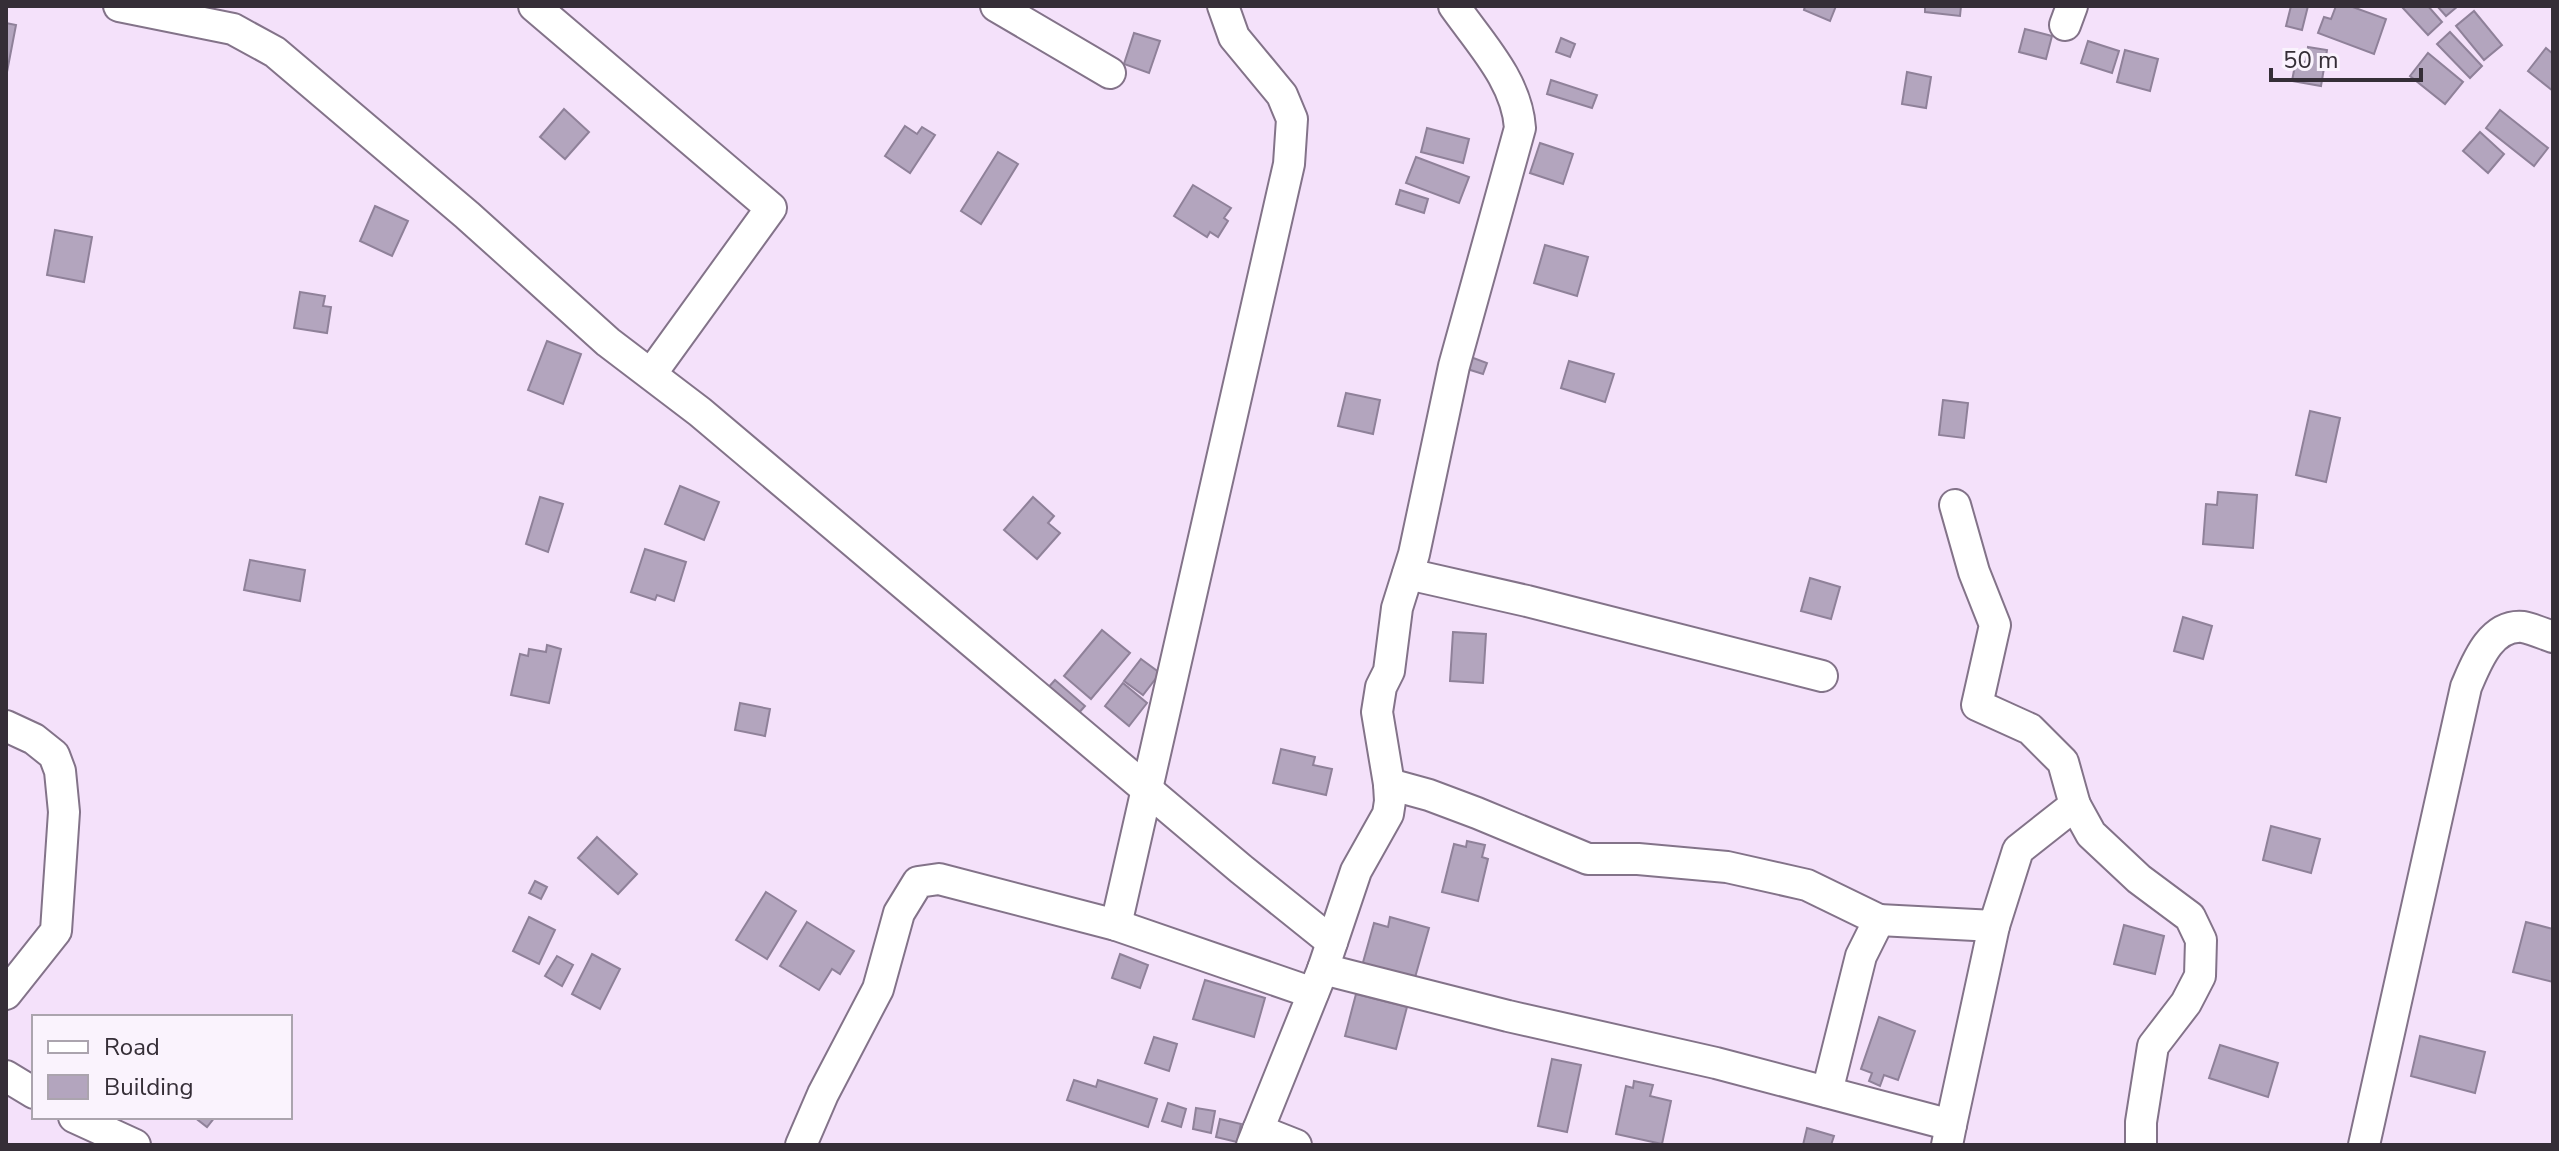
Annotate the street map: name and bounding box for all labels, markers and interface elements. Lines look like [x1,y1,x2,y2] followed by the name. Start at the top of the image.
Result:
[2271,32,2421,82] scale bar
[2283,44,2339,76] text: 50 m
[32,1015,292,1119] legend
[104,1031,160,1063] text: Road
[104,1071,194,1103] text: Building

